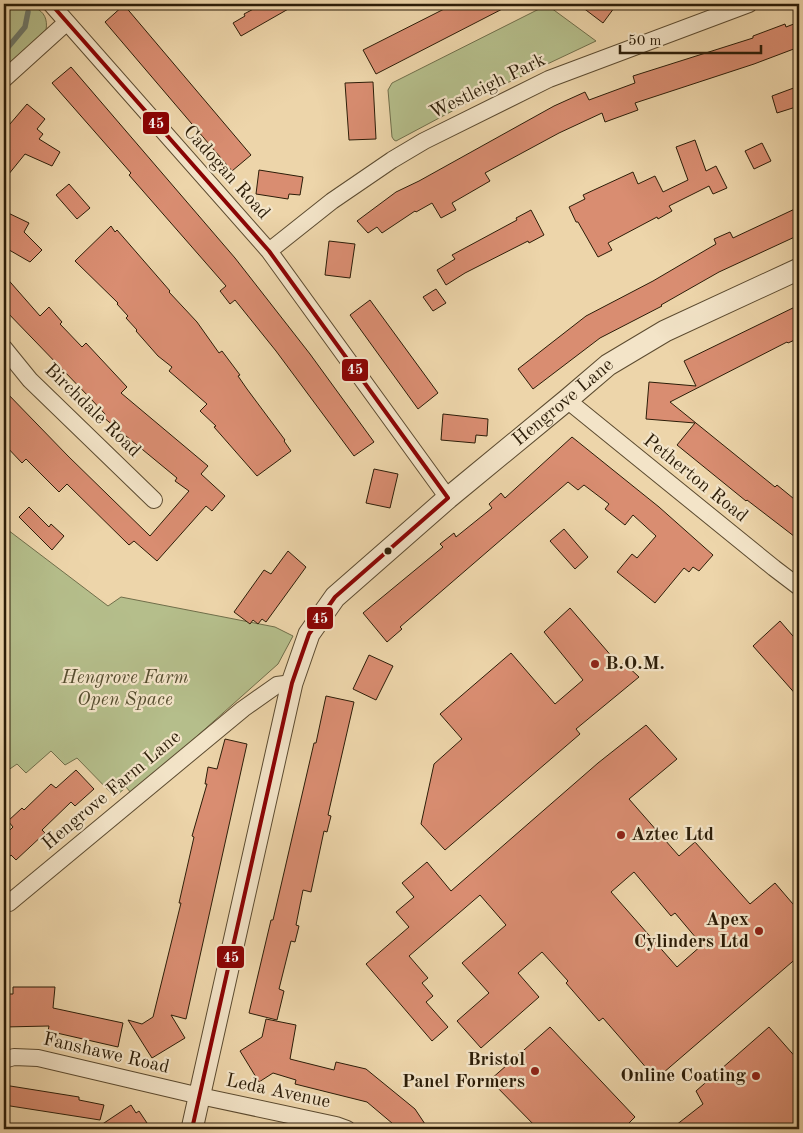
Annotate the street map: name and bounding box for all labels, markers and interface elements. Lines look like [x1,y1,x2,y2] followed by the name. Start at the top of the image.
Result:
[620,22,762,54] scale bar
[628,34,662,49] text: 50 m
[427,51,549,123] street label: Westleigh Park
[142,111,170,135] line badge: 45
[148,117,164,131] text: 45
[179,122,273,224] street label: Cadogan Road
[509,355,617,450] street label: Hengrove Lane
[341,358,369,382] line badge: 45
[40,361,144,461] street label: Birchdale Road
[347,363,363,377] text: 45
[639,431,751,527] street label: Petherton Road
[383,546,393,556] unlabelled marker
[306,606,334,630] line badge: 45
[312,612,328,626] text: 45
[605,655,665,674] place label: B.O.M.
[589,658,601,670] marker: B.O.M.
[60,669,189,710] park label: Hengrove Farm Open Space
[39,728,185,854] street label: Hengrove Farm Lane
[631,826,714,845] place label: Aztec Ltd
[615,829,627,841] marker: Aztec Ltd
[634,911,749,952] place label: Apex Cylinders Ltd
[753,925,765,937] marker: Apex Cylinders Ltd
[216,945,245,969] line badge: 45
[223,951,239,965] text: 45
[41,1030,171,1078] street label: Fanshawe Road
[402,1051,525,1092] place label: Bristol Panel Formers
[529,1065,541,1077] marker: Bristol Panel Formers
[620,1067,746,1086] place label: Online Coating
[750,1070,762,1082] marker: Online Coating
[224,1072,332,1112] street label: Leda Avenue

